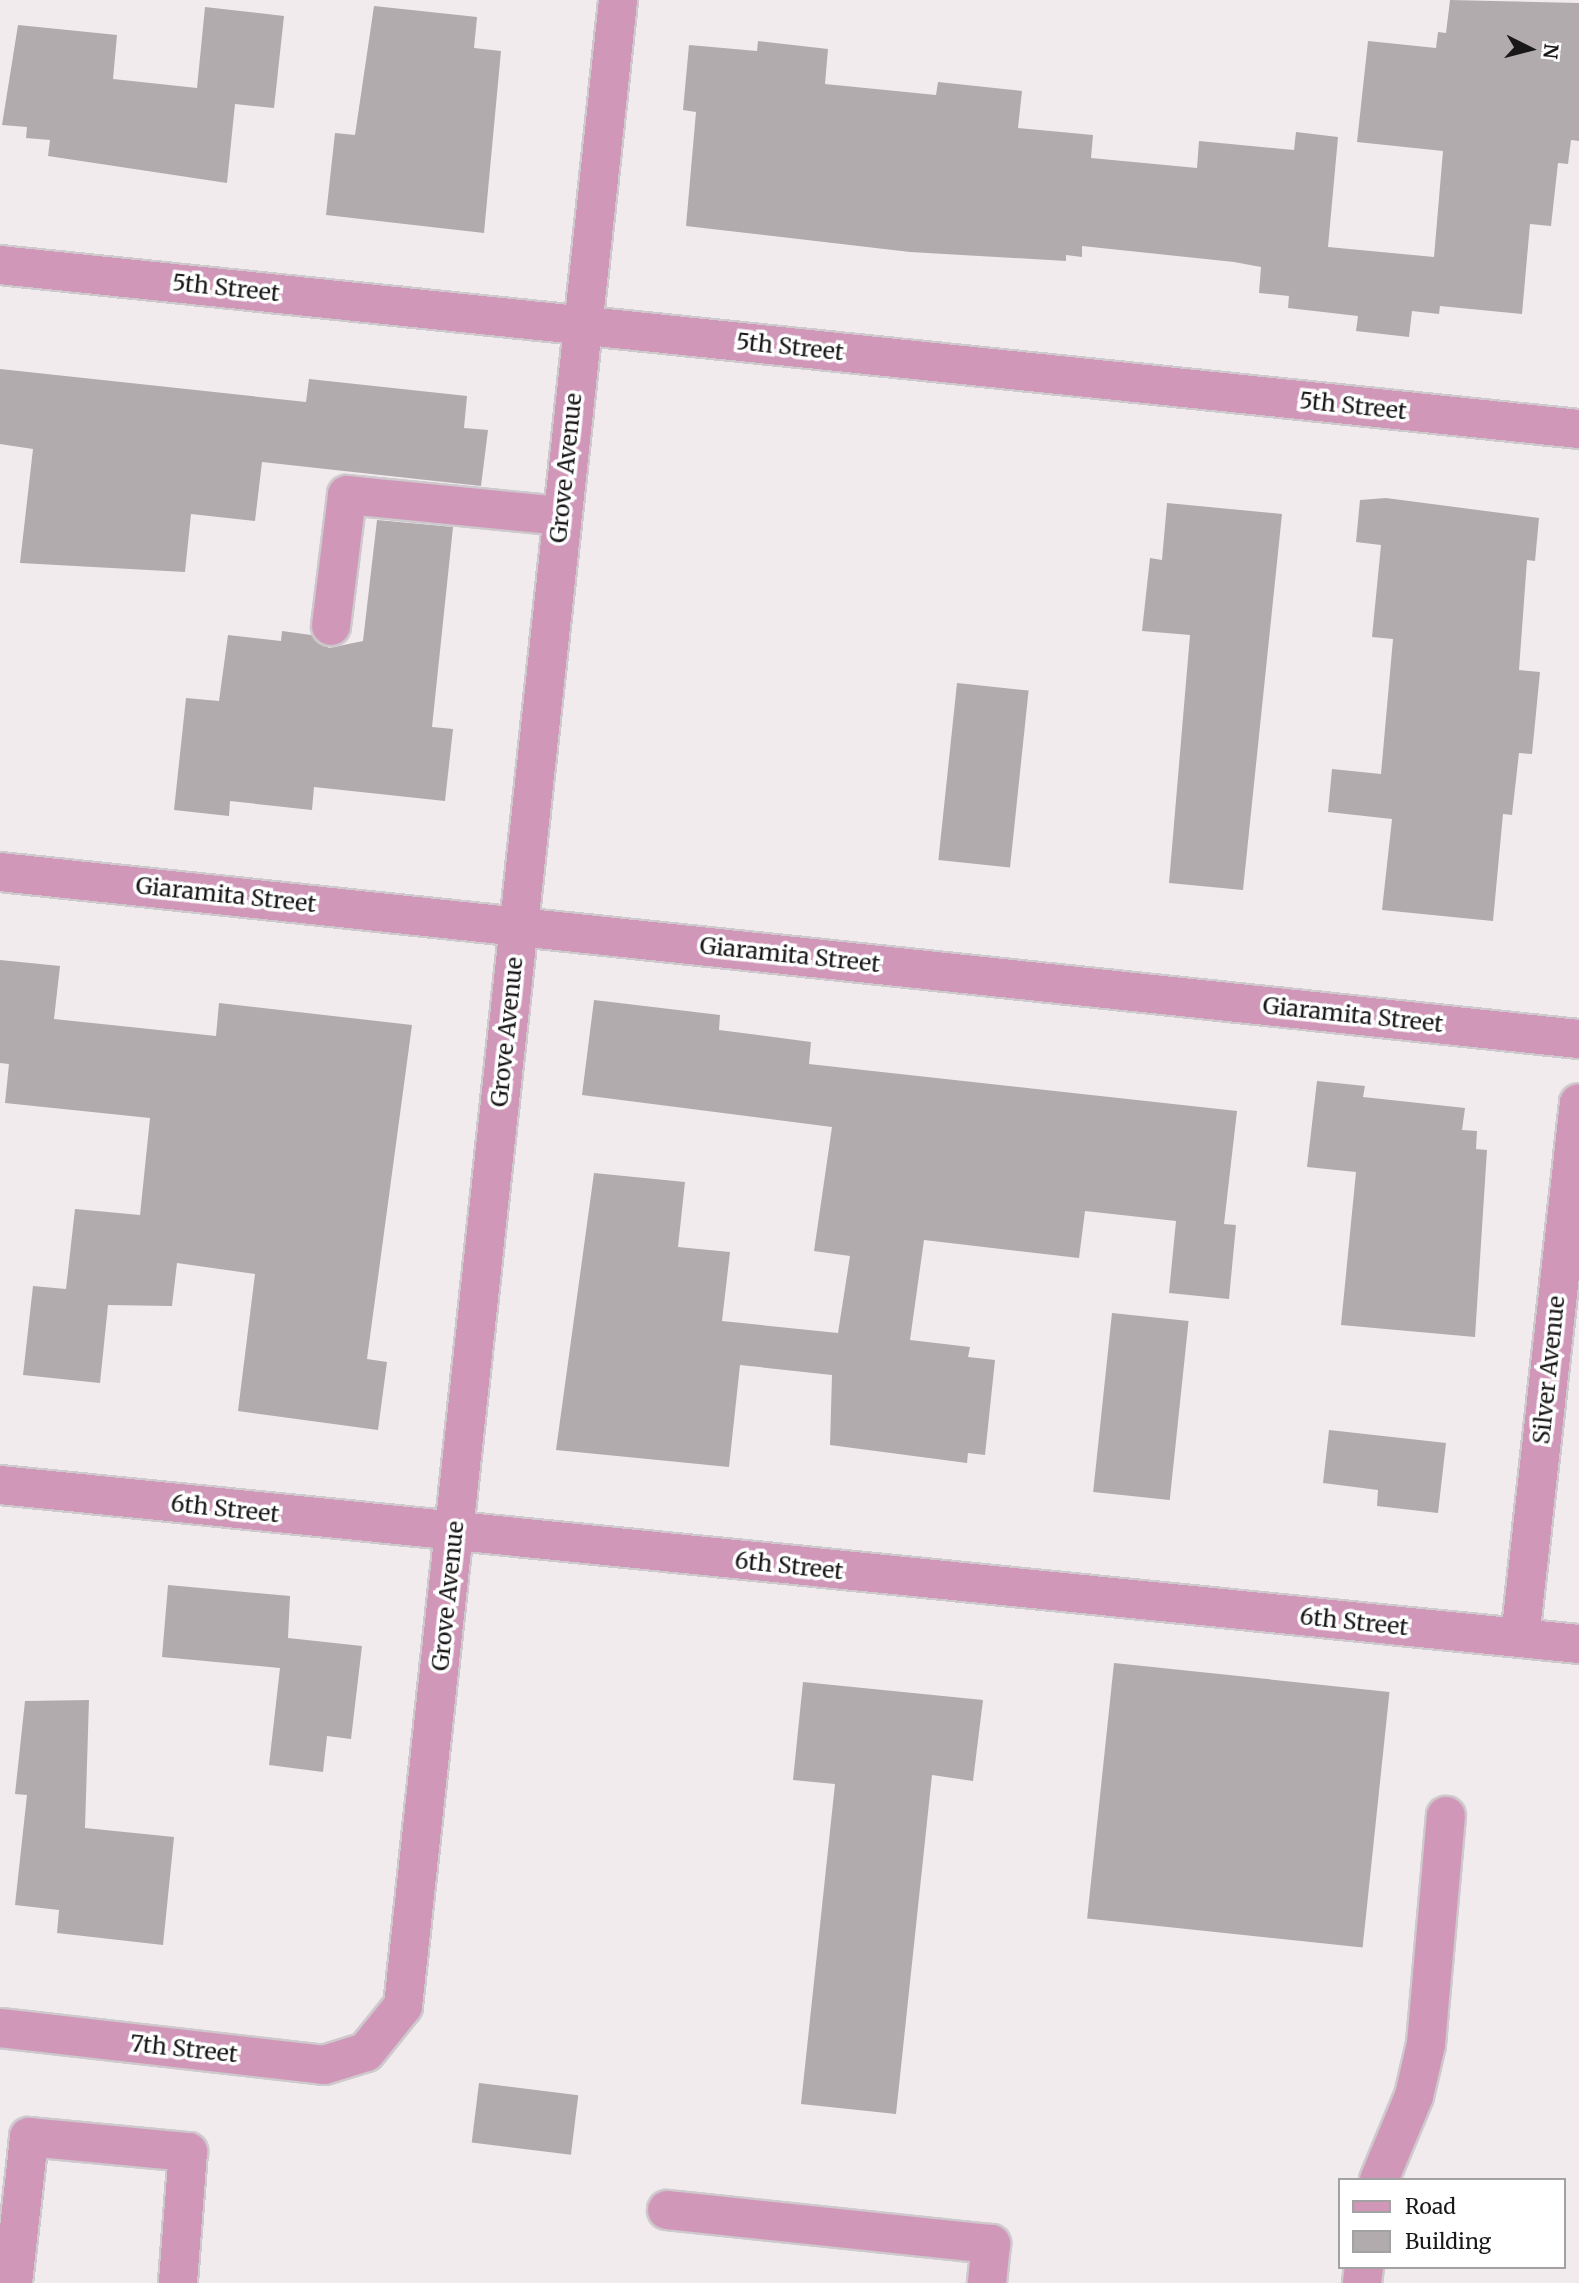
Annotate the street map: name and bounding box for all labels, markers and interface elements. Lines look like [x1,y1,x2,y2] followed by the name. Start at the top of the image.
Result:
[1495,14,1565,84] north arrow
[1538,42,1564,60] text: N
[171,269,281,307] street label: 5th Street
[735,328,845,366] street label: 5th Street
[1298,387,1408,425] street label: 5th Street
[544,392,588,544] street label: Grove Avenue
[134,872,318,918] street label: Giaramita Street
[698,932,882,978] street label: Giaramita Street
[485,956,529,1108] street label: Grove Avenue
[1261,992,1445,1038] street label: Giaramita Street
[1527,1295,1571,1445] street label: Silver Avenue
[169,1490,281,1528] street label: 6th Street
[426,1520,470,1672] street label: Grove Avenue
[733,1547,845,1585] street label: 6th Street
[1298,1603,1410,1641] street label: 6th Street
[129,2030,239,2068] street label: 7th Street
[1338,2178,1565,2269] legend
[1405,2193,1456,2220] text: Road
[1405,2228,1491,2255] text: Building

